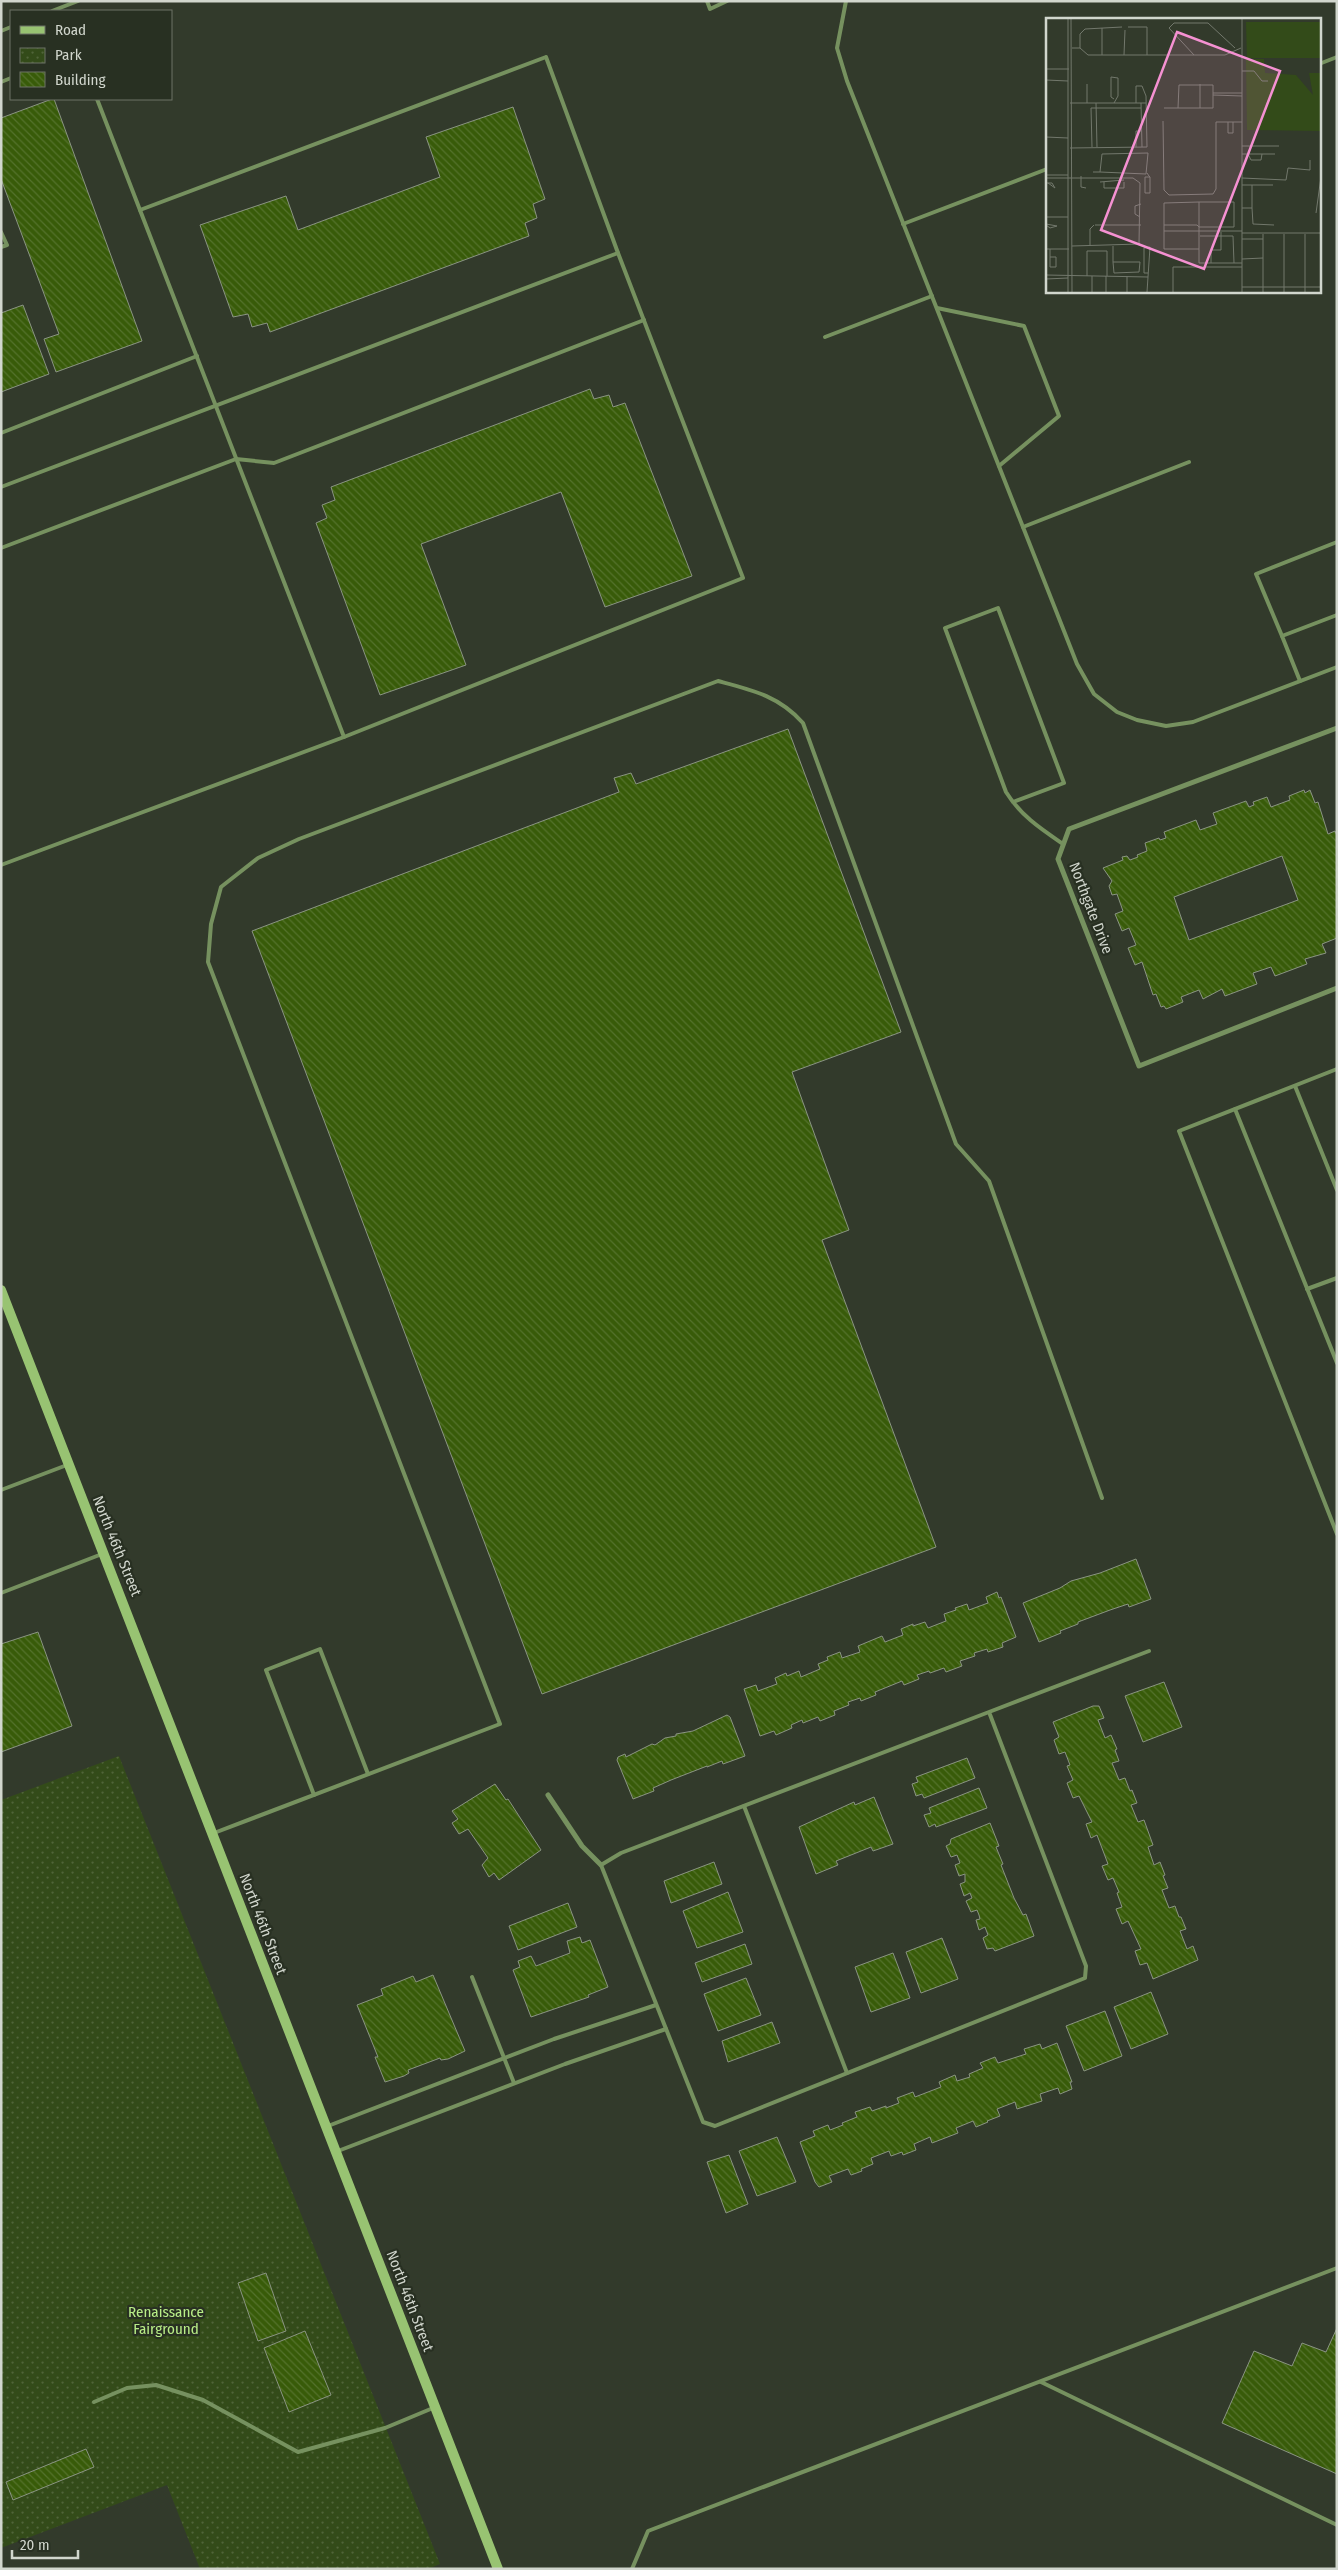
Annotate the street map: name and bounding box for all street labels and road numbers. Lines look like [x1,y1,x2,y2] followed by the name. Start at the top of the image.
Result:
[1065,860,1117,956] street label: Northgate Drive
[89,1493,145,1599] street label: North 46th Street
[236,1871,291,1977] street label: North 46th Street
[383,2248,438,2354] street label: North 46th Street

